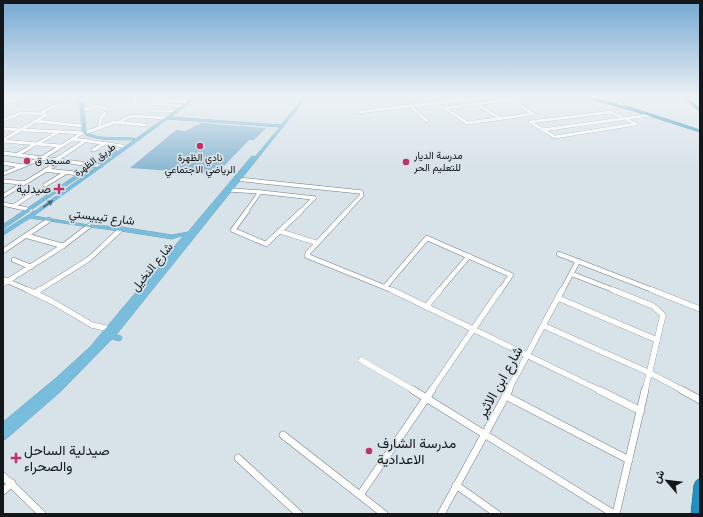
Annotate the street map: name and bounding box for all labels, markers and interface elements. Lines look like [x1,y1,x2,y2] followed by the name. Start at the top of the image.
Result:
[71,140,119,180] street label: طريق الظهرة
[195,141,205,151] marker: نادي الظهرة الرياضي الاجتماعي
[413,149,463,175] place label: مدرسة الديار للتعليم الحر
[165,151,235,178] place label: نادي الظهرة الرياضي الاجتماعي
[35,154,70,168] place label: مسجد ق
[22,156,32,166] marker: مسجد ق
[401,157,411,167] marker: مدرسة الديار للتعليم الحر
[16,181,51,197] place label: صيدلية
[54,184,64,194] marker: صيدلية
[42,200,53,208] one-way arrow
[68,205,136,231] street label: شارع تيبيستي
[127,239,177,295] street label: شارع النخيل
[472,343,528,423] street label: شارع ابن الاثير
[377,434,456,469] place label: مدرسة الشارف الاعدادية
[24,441,110,476] place label: صيدلية الساحل والصحراء
[364,446,374,456] marker: مدرسة الشارف الاعدادية
[11,453,21,463] marker: صيدلية الساحل والصحراء
[647,461,687,501] north arrow
[649,467,668,486] text: ش

